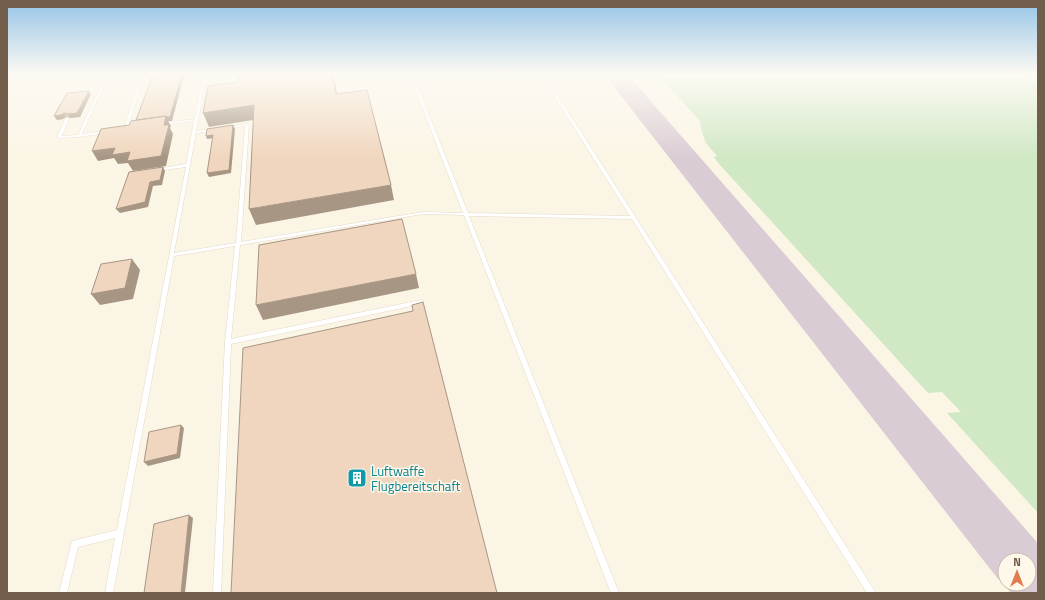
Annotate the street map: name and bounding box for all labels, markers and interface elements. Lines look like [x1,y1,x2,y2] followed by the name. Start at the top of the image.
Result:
[371,461,461,496] place label: Luftwaffe Flugbereitschaft
[346,467,368,489] building icon: Luftwaffe Flugbereitschaft
[997,552,1037,592] north arrow
[1013,554,1021,570] text: N

